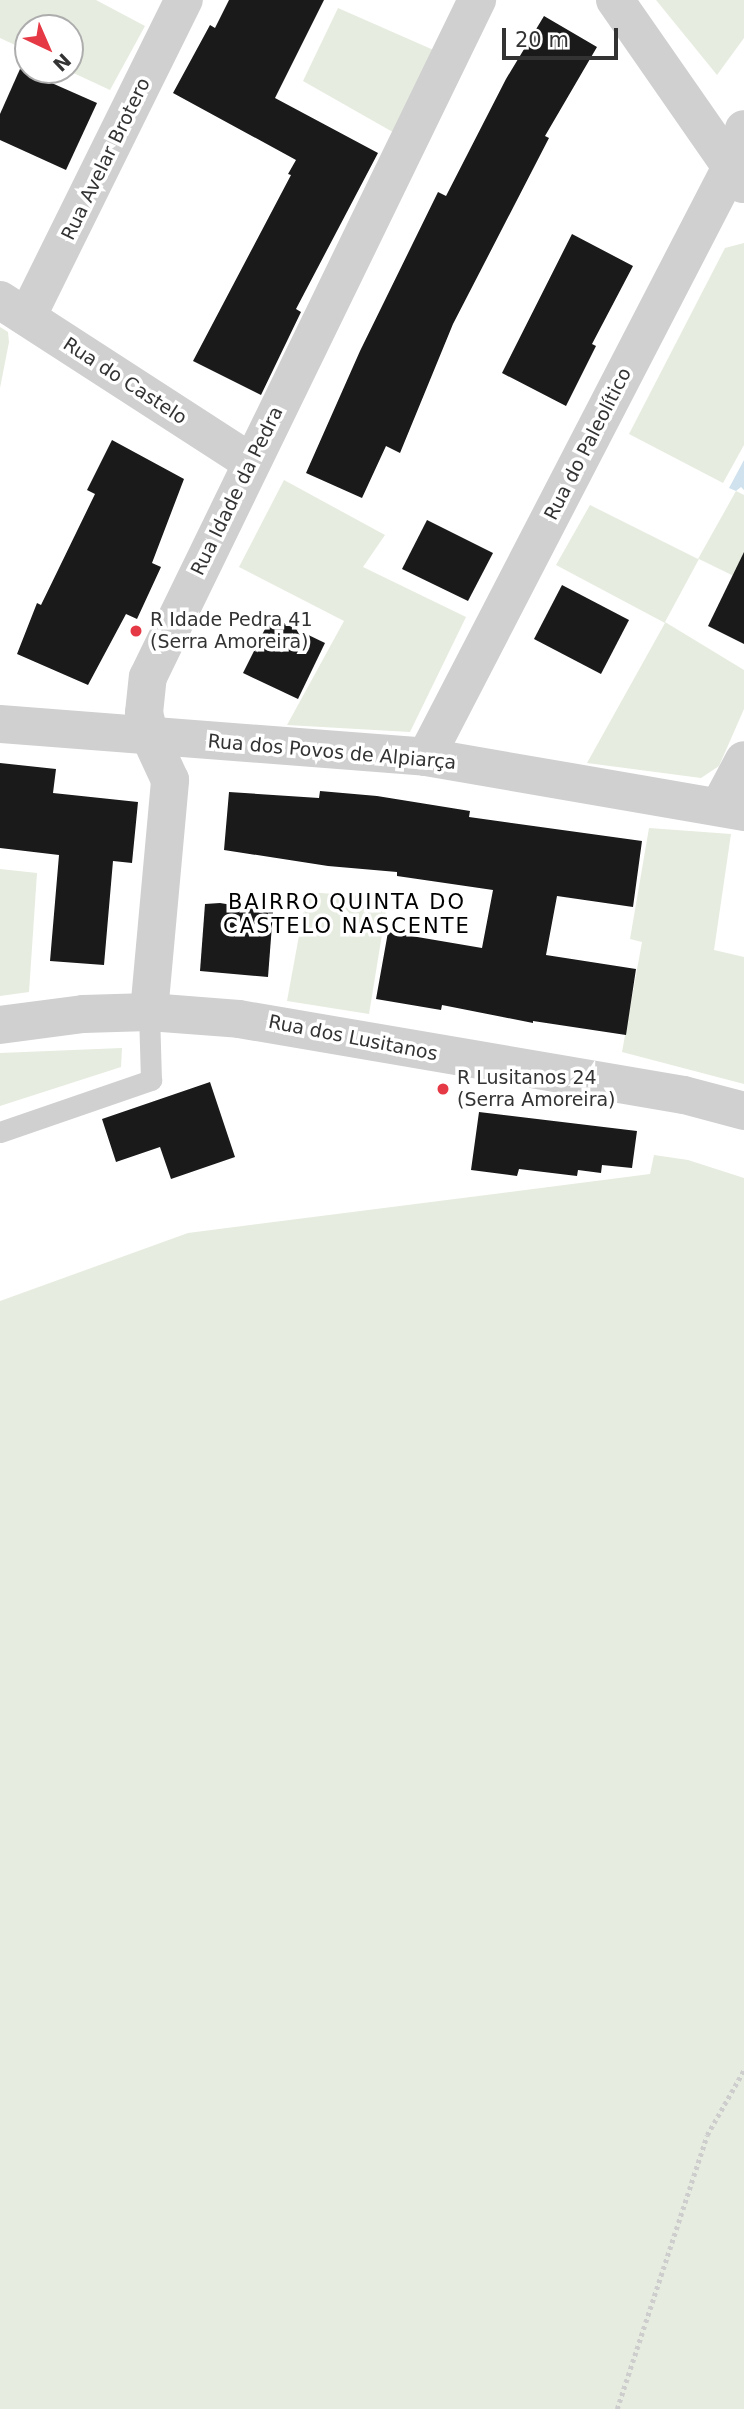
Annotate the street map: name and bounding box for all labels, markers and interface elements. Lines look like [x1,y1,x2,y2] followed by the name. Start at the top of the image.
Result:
[14,14,84,84] north arrow
[506,14,622,58] scale bar
[515,28,569,52] text: 20 m
[49,49,76,76] text: N
[57,74,155,244] street label: Rua Avelar Brotero
[59,333,191,429] street label: Rua do Castelo
[540,364,636,524] street label: Rua do Paleolítico
[186,403,288,579] street label: Rua Idade da Pedra
[150,609,313,653] place label: R Idade Pedra 41 (Serra Amoreira)
[128,623,144,639] marker: R Idade Pedra 41 (Serra Amoreira)
[207,730,457,774] street label: Rua dos Povos de Alpiarça
[225,889,469,939] district label: BAIRRO QUINTA DO CASTELO NASCENTE
[266,1010,440,1066] street label: Rua dos Lusitanos
[457,1067,615,1111] place label: R Lusitanos 24 (Serra Amoreira)
[435,1081,451,1097] marker: R Lusitanos 24 (Serra Amoreira)

